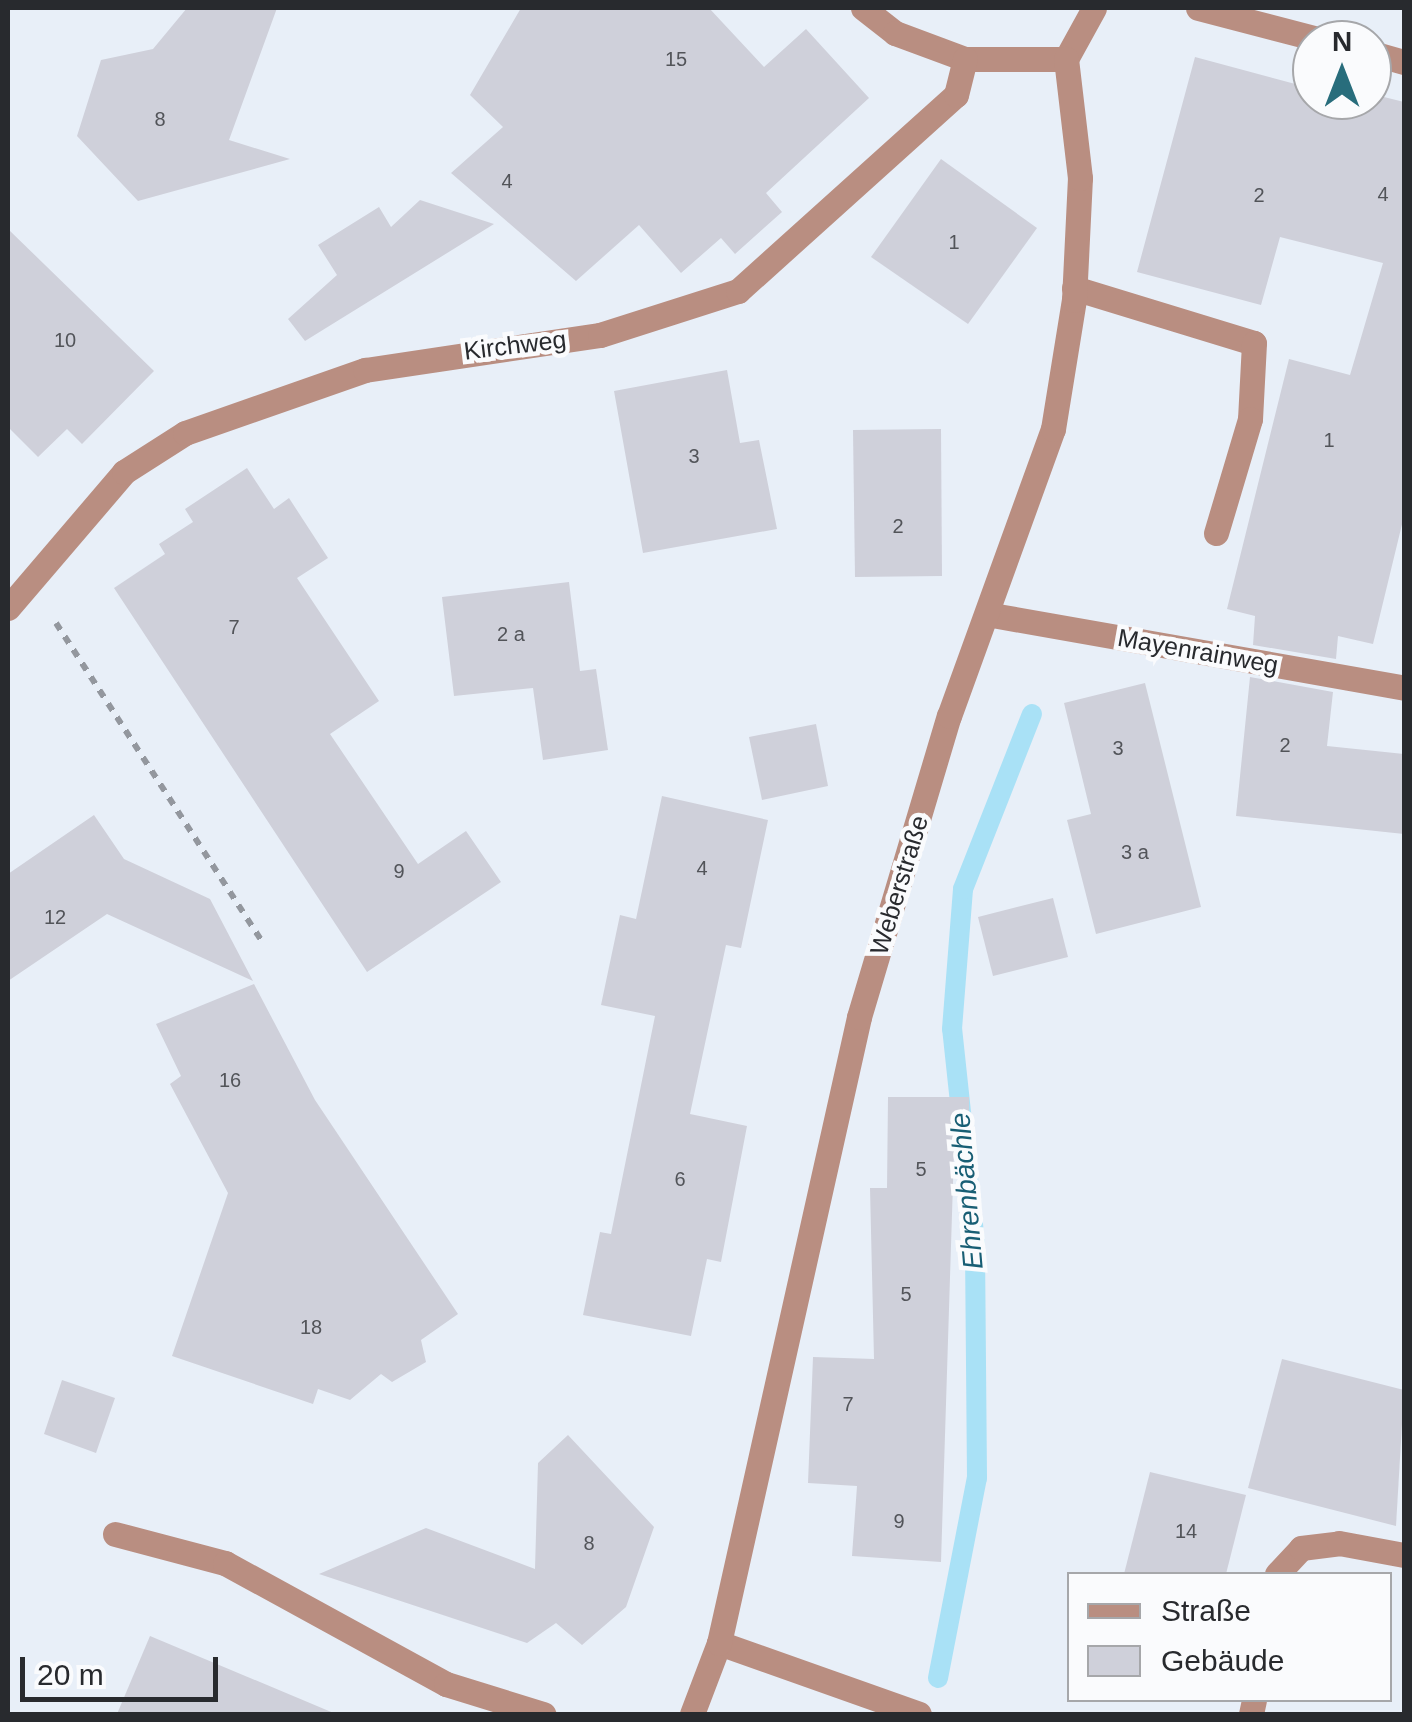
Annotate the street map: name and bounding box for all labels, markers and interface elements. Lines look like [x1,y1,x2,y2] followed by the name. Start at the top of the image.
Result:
[1292,20,1392,120] north arrow
[1332,26,1352,57] text: N
[665,47,687,71] house number: 15
[154,107,166,131] house number: 8
[501,169,513,193] house number: 4
[1377,182,1389,206] house number: 4
[1253,183,1265,207] house number: 2
[948,230,960,254] house number: 1
[462,324,568,366] street label: Kirchweg
[54,328,76,352] house number: 10
[1323,428,1335,452] house number: 1
[688,444,700,468] house number: 3
[892,514,904,538] house number: 2
[228,615,240,639] house number: 7
[497,622,525,646] house number: 2 a
[1115,622,1281,680] street label: Mayenrainweg
[1279,733,1291,757] house number: 2
[1112,736,1124,760] house number: 3
[864,812,934,958] street label: Weberstraße
[1121,840,1149,864] house number: 3 a
[696,856,708,880] house number: 4
[393,859,405,883] house number: 9
[44,905,66,929] house number: 12
[219,1068,241,1092] house number: 16
[943,1111,991,1271] water label: Ehrenbächle
[915,1157,927,1181] house number: 5
[674,1167,686,1191] house number: 6
[900,1282,912,1306] house number: 5
[300,1315,322,1339] house number: 18
[842,1392,854,1416] house number: 7
[893,1509,905,1533] house number: 9
[1175,1519,1197,1543] house number: 14
[583,1531,595,1555] house number: 8
[1067,1572,1392,1702] legend
[1161,1594,1251,1627] text: Straße
[25,1637,222,1699] scale bar
[1161,1644,1284,1677] text: Gebäude
[37,1658,104,1691] text: 20 m

